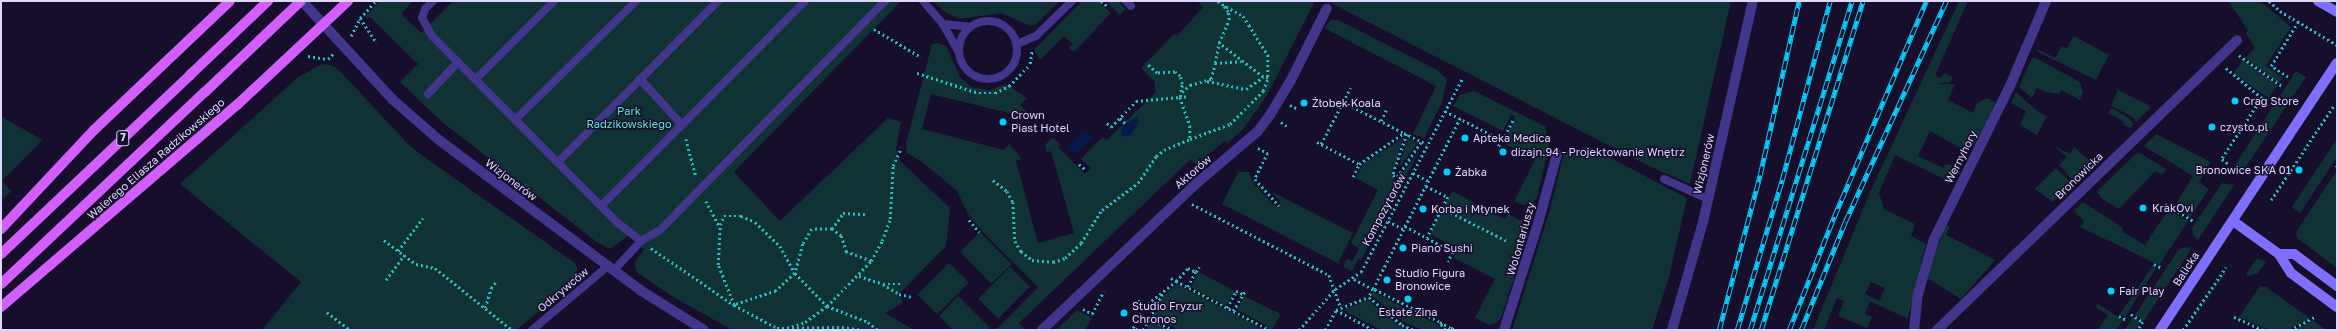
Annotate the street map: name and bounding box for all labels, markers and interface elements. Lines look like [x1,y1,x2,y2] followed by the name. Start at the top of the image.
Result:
[2243,94,2299,108] place label: Crag Store
[85,96,227,222] street label: Walerego Eliasza Radzikowskiego
[1312,96,1381,110] place label: Żłobek Koala
[2230,96,2240,106] marker: Crag Store
[1299,98,1309,108] marker: Żłobek Koala
[586,105,672,131] park label: Park Radzikowskiego
[1011,109,1070,135] place label: Crown Piast Hotel
[998,117,1008,127] marker: Crown Piast Hotel
[2220,120,2268,134] place label: czysto.pl
[2207,122,2217,132] marker: czysto.pl
[1942,128,1980,186] street label: Wernyhory
[116,130,130,146] road number: 7
[1473,131,1551,145] place label: Apteka Medica
[1460,133,1470,143] marker: Apteka Medica
[1691,133,1717,195] street label: Wizjonerów
[1511,145,1685,159] place label: dizajn.94 - Projektowanie Wnętrz
[1498,147,1508,157] marker: dizajn.94 - Projektowanie Wnętrz
[2052,150,2106,202] street label: Bronowicka
[1172,152,1214,192] street label: Aktorów
[483,156,539,204] street label: Wizjonerów
[2195,163,2291,177] place label: Bronowice SKA 01
[1455,165,1487,179] place label: Żabka
[2294,165,2304,175] marker: Bronowice SKA 01
[1442,167,1452,177] marker: Żabka
[1359,172,1409,248] street label: Kompozytorów
[1504,201,1538,277] street label: Wolontariuszy
[2152,201,2193,215] place label: KrakOvi
[1431,202,1510,216] place label: Korba i Młynek
[2137,202,2149,214] marker: KrakOvi
[1418,204,1428,214] marker: Korba i Młynek
[1411,241,1473,255] place label: Piano Sushi
[1398,243,1408,253] marker: Piano Sushi
[2170,249,2202,289] street label: Balicka
[535,265,591,315] street label: Odkrywców
[1395,267,1465,293] place label: Studio Figura Bronowice
[1382,275,1392,285] marker: Studio Figura Bronowice
[2119,284,2164,298] place label: Fair Play
[2106,286,2116,296] marker: Fair Play
[1403,294,1413,304] marker: Estate Zina
[1132,300,1203,326] place label: Studio Fryzur Chronos
[1378,305,1438,319] place label: Estate Zina
[1119,308,1129,318] marker: Studio Fryzur Chronos

